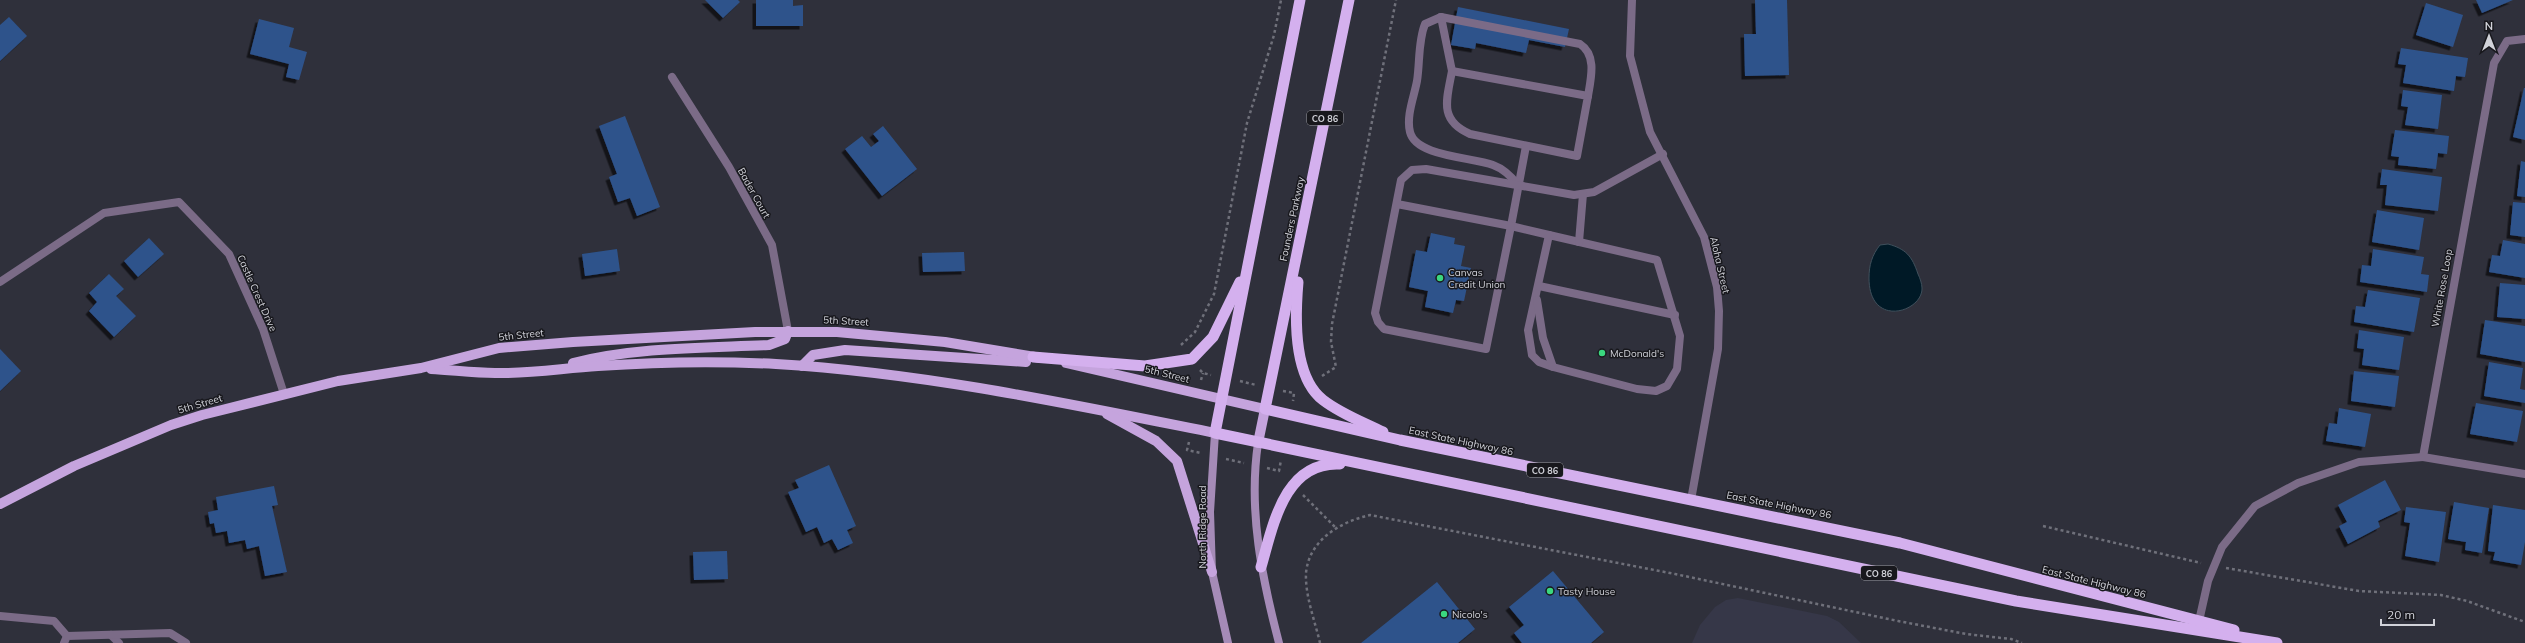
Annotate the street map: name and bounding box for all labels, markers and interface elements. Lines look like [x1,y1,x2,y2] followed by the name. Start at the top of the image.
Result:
[2469,16,2509,56] north arrow
[2485,19,2493,33] text: N
[1307,111,1343,125] road number: CO 86
[735,165,773,221] street label: Bader Court
[1277,175,1307,262] street label: Founders Parkway
[1707,235,1733,295] street label: Aloha Street
[2429,248,2455,328] street label: White Rose Loop
[234,253,280,333] street label: Castle Crest Drive
[1448,266,1506,291] place label: Canvas Credit Union
[1435,273,1445,283] marker: Canvas Credit Union
[823,313,870,329] street label: 5th Street
[498,326,545,344] street label: 5th Street
[1610,347,1664,360] place label: McDonald's
[1597,348,1607,358] marker: McDonald's
[1143,362,1191,386] street label: 5th Street
[176,391,224,417] street label: 5th Street
[1408,424,1514,458] street label: East State Highway 86
[1527,463,1563,477] road number: CO 86
[1196,486,1209,568] street label: North Ridge Road
[1726,488,1832,522] street label: East State Highway 86
[2041,563,2147,601] street label: East State Highway 86
[1861,566,1897,580] road number: CO 86
[1558,585,1615,598] place label: Tasty House
[1545,586,1555,596] marker: Tasty House
[2381,601,2434,627] scale bar
[2387,607,2415,622] text: 20 m
[1452,608,1488,621] place label: Nicolo's
[1439,609,1449,619] marker: Nicolo's

